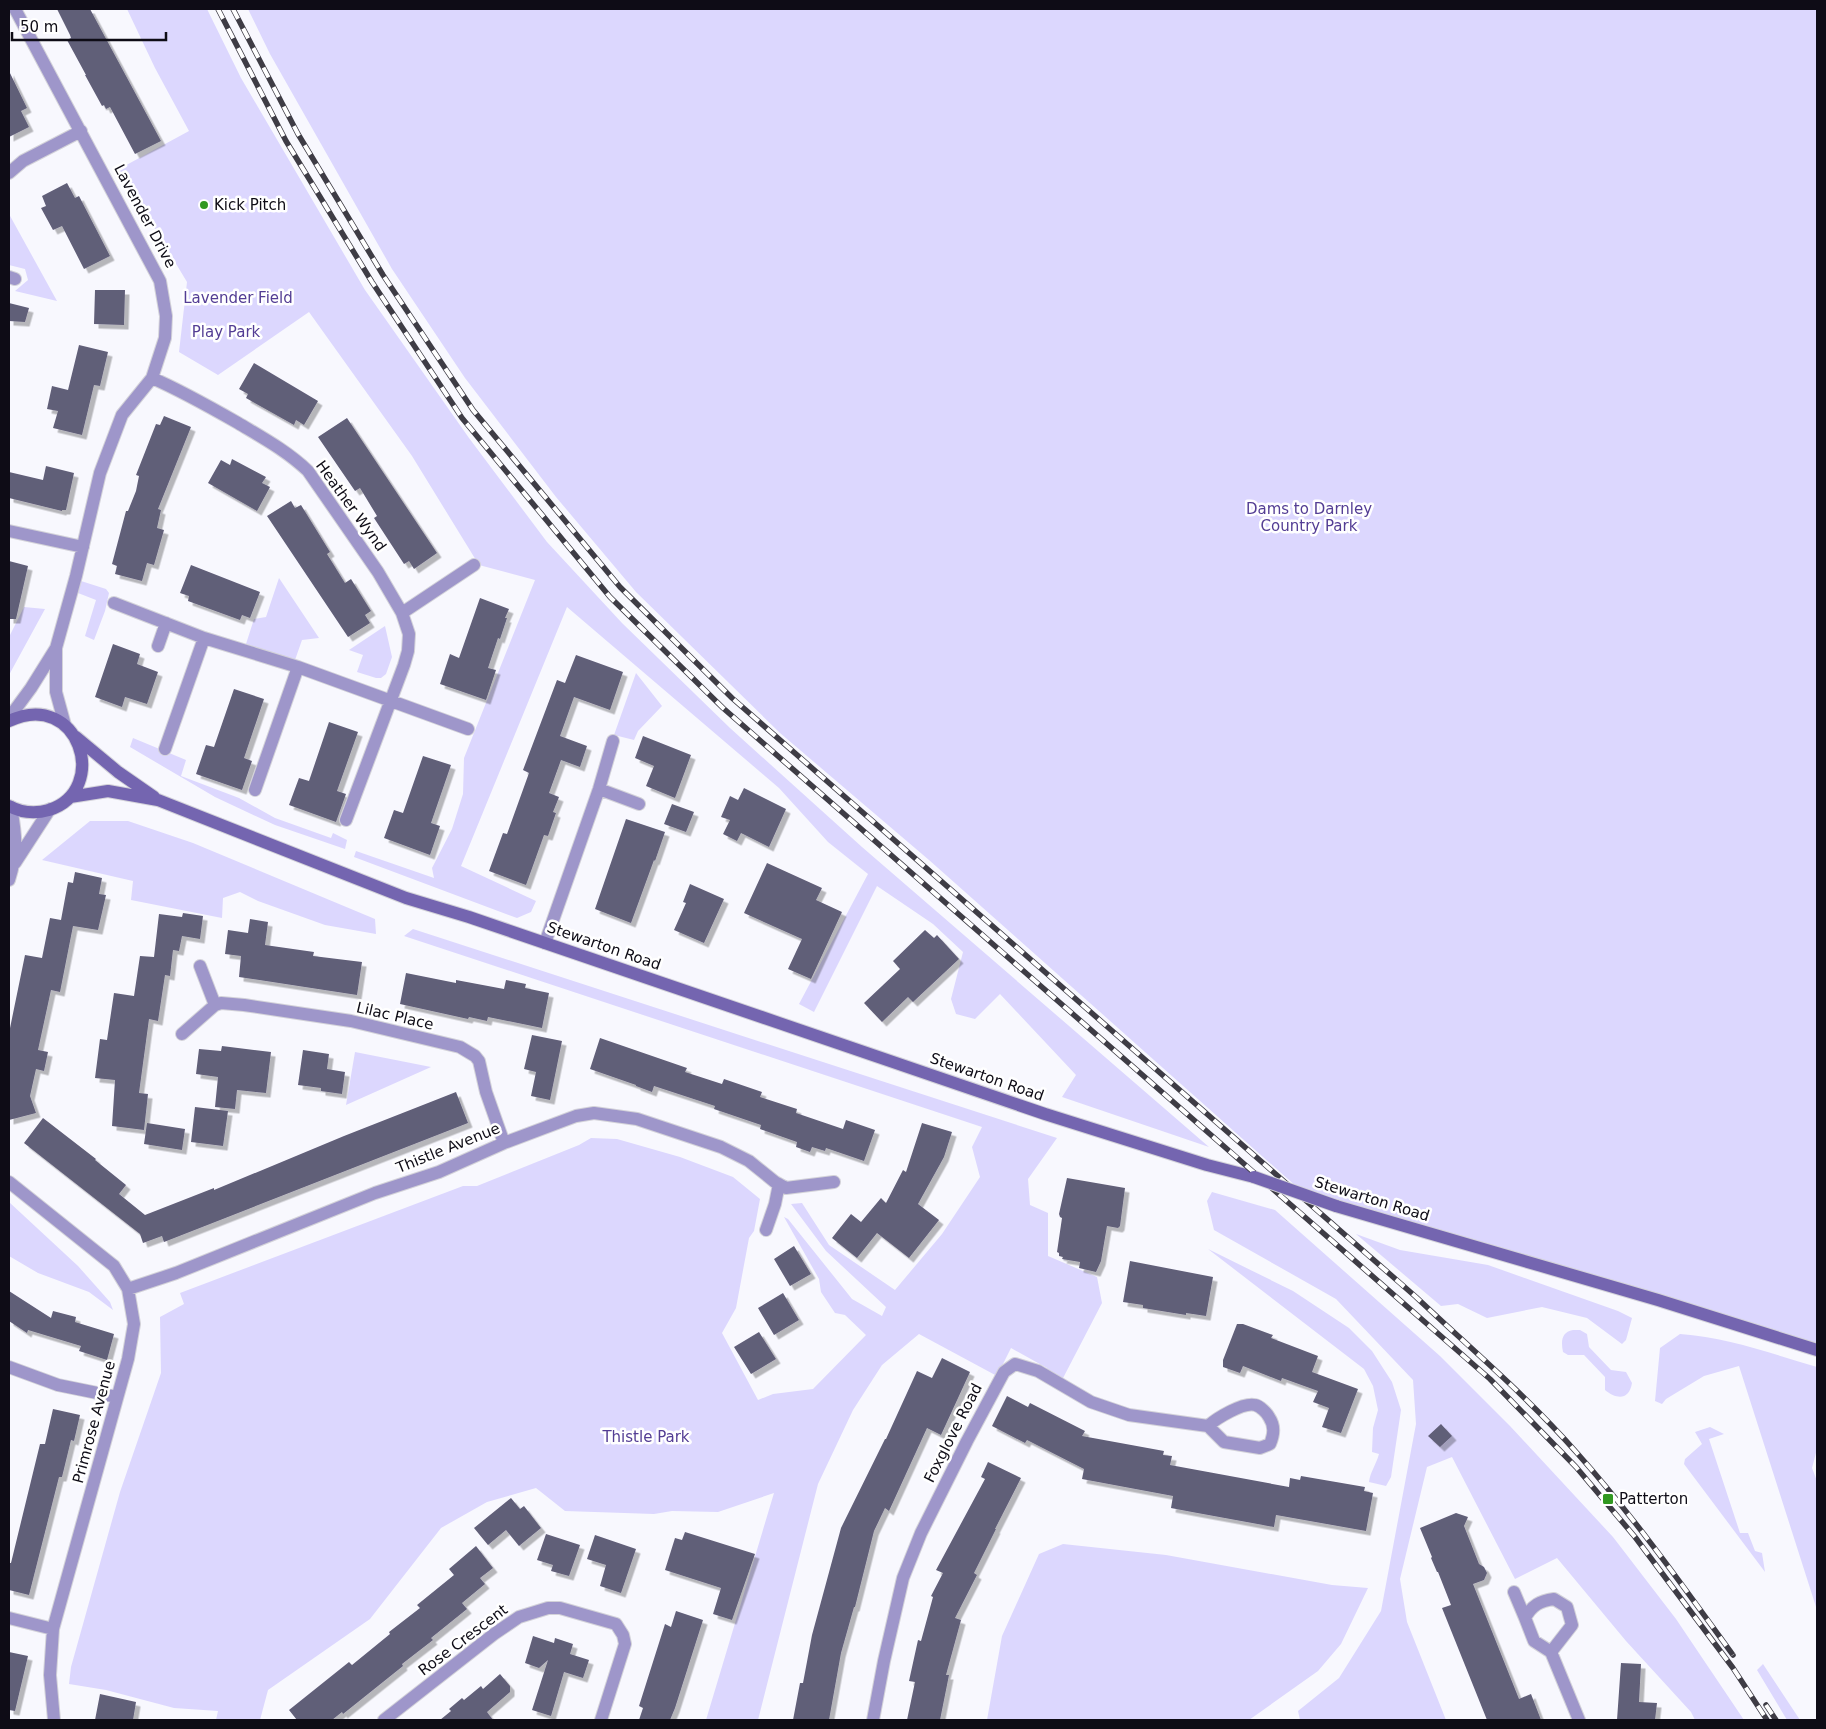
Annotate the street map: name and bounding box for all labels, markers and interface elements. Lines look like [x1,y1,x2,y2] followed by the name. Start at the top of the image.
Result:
[12,10,166,42] scale bar
[20,18,58,36] text: 50 m
[110,161,180,271] street label: Lavender Drive
[214,196,286,214] place label: Kick Pitch
[198,199,210,211] marker: Kick Pitch
[183,289,293,307] park label: Lavender Field
[192,323,261,341] park label: Play Park
[312,457,390,555] street label: Heather Wynd
[1246,500,1372,535] park label: Dams to Darnley Country Park
[545,918,663,974] street label: Stewarton Road
[355,998,435,1034] street label: Lilac Place
[928,1049,1046,1105] street label: Stewarton Road
[393,1119,503,1177] street label: Thistle Avenue
[1312,1173,1432,1225] street label: Stewarton Road
[69,1359,119,1485] street label: Primrose Avenue
[920,1380,986,1486] street label: Foxglove Road
[601,1428,690,1446] park label: Thistle Park
[1619,1490,1688,1508] place label: Patterton
[1601,1492,1615,1506] marker: Patterton
[415,1601,511,1679] street label: Rose Crescent

